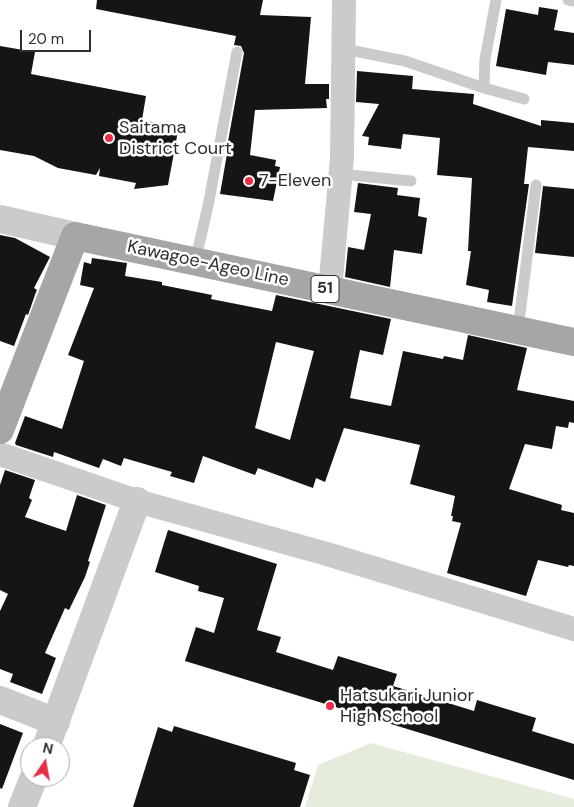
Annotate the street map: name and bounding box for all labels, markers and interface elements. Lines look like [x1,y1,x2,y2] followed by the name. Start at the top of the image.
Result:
[22,20,94,52] scale bar
[28,29,64,49] text: 20 m
[119,117,232,160] place label: Saitama District Court
[103,132,115,144] marker: Saitama District Court
[259,170,331,192] place label: 7-Eleven
[243,175,255,187] marker: 7-Eleven
[125,236,291,292] street label: Kawagoe-Ageo Line
[311,276,339,302] road number: 51
[340,685,474,728] place label: Hatsukari Junior High School
[324,700,336,712] marker: Hatsukari Junior High School
[20,737,70,787] north arrow
[41,738,55,758] text: N

